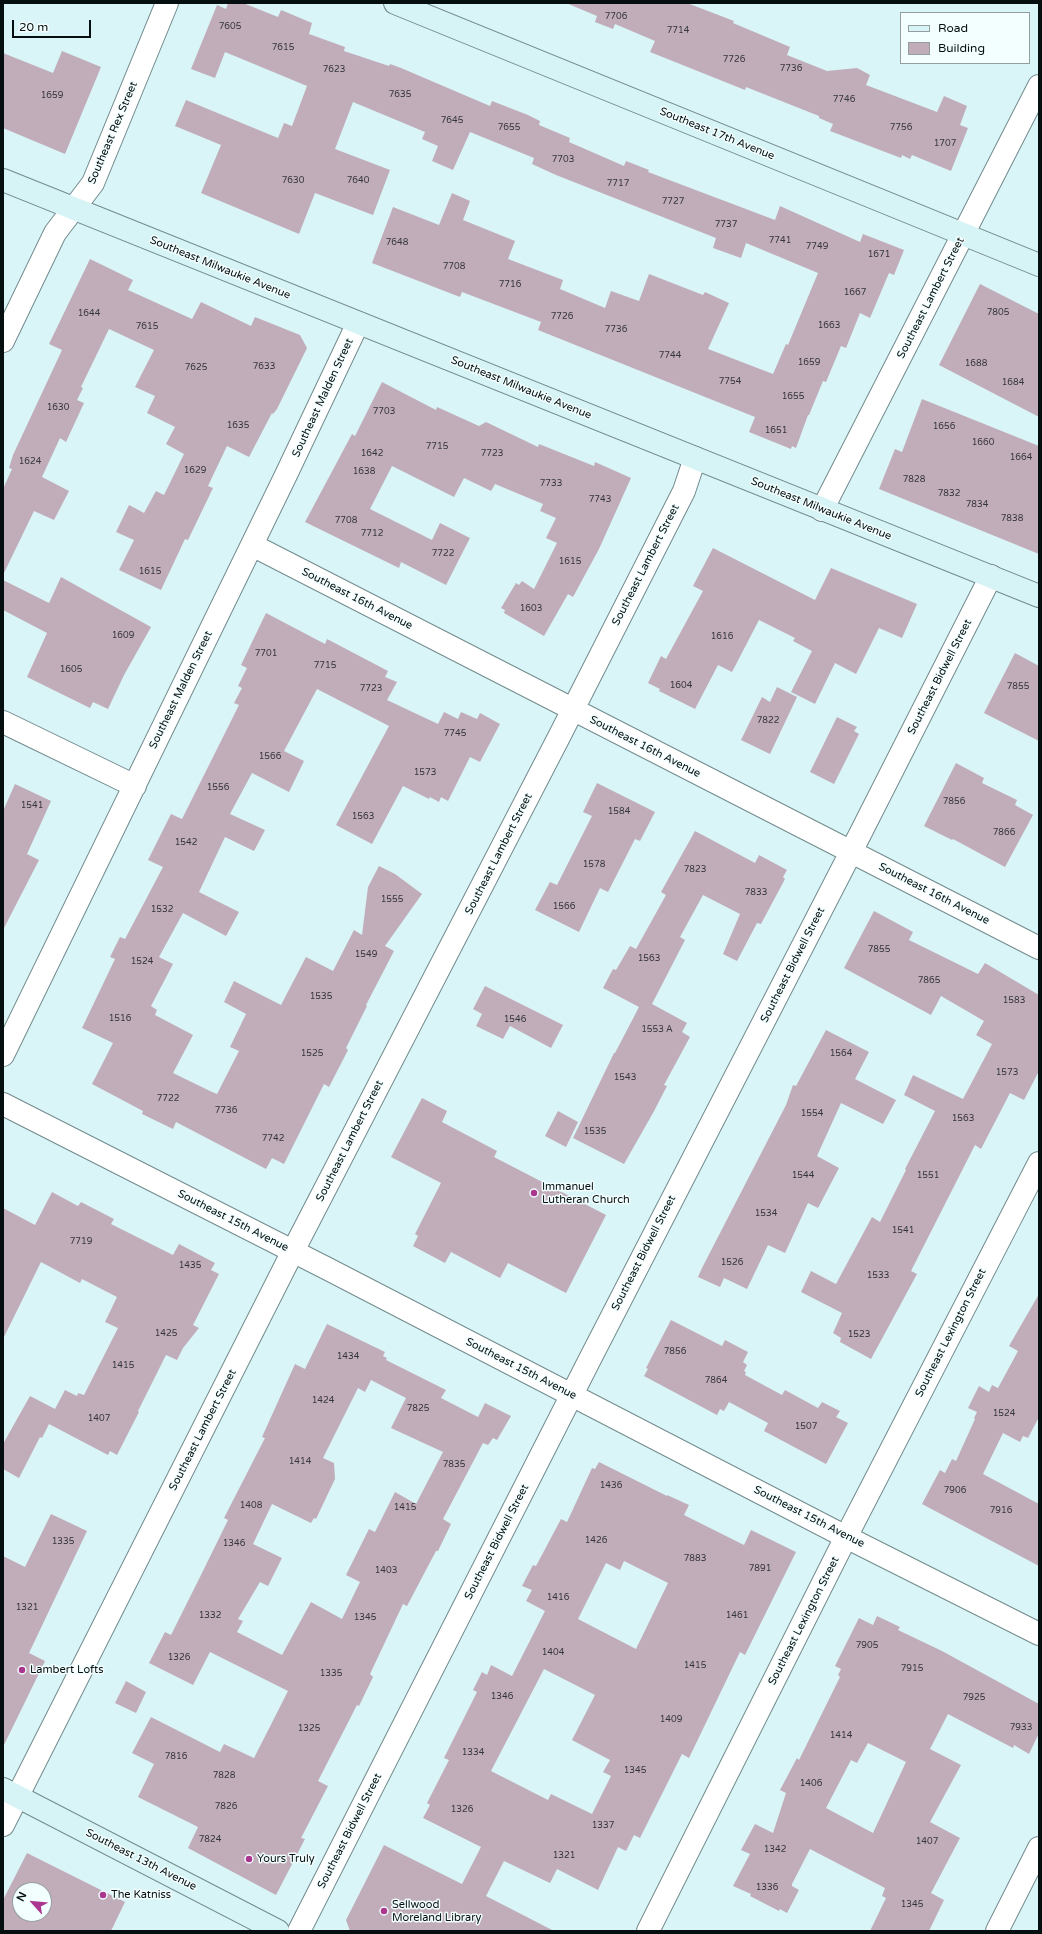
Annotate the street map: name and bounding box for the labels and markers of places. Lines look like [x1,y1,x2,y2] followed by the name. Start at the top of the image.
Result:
[542,1180,630,1206] place label: Immanuel Lutheran Church
[529,1188,539,1198] marker: Immanuel Lutheran Church
[30,1663,104,1677] place label: Lambert Lofts
[17,1665,27,1675] marker: Lambert Lofts
[257,1852,315,1866] place label: Yours Truly
[244,1854,254,1864] marker: Yours Truly
[111,1888,171,1902] place label: The Katniss
[98,1890,108,1900] marker: The Katniss
[392,1898,481,1924] place label: Sellwood Moreland Library
[379,1906,389,1916] marker: Sellwood Moreland Library

